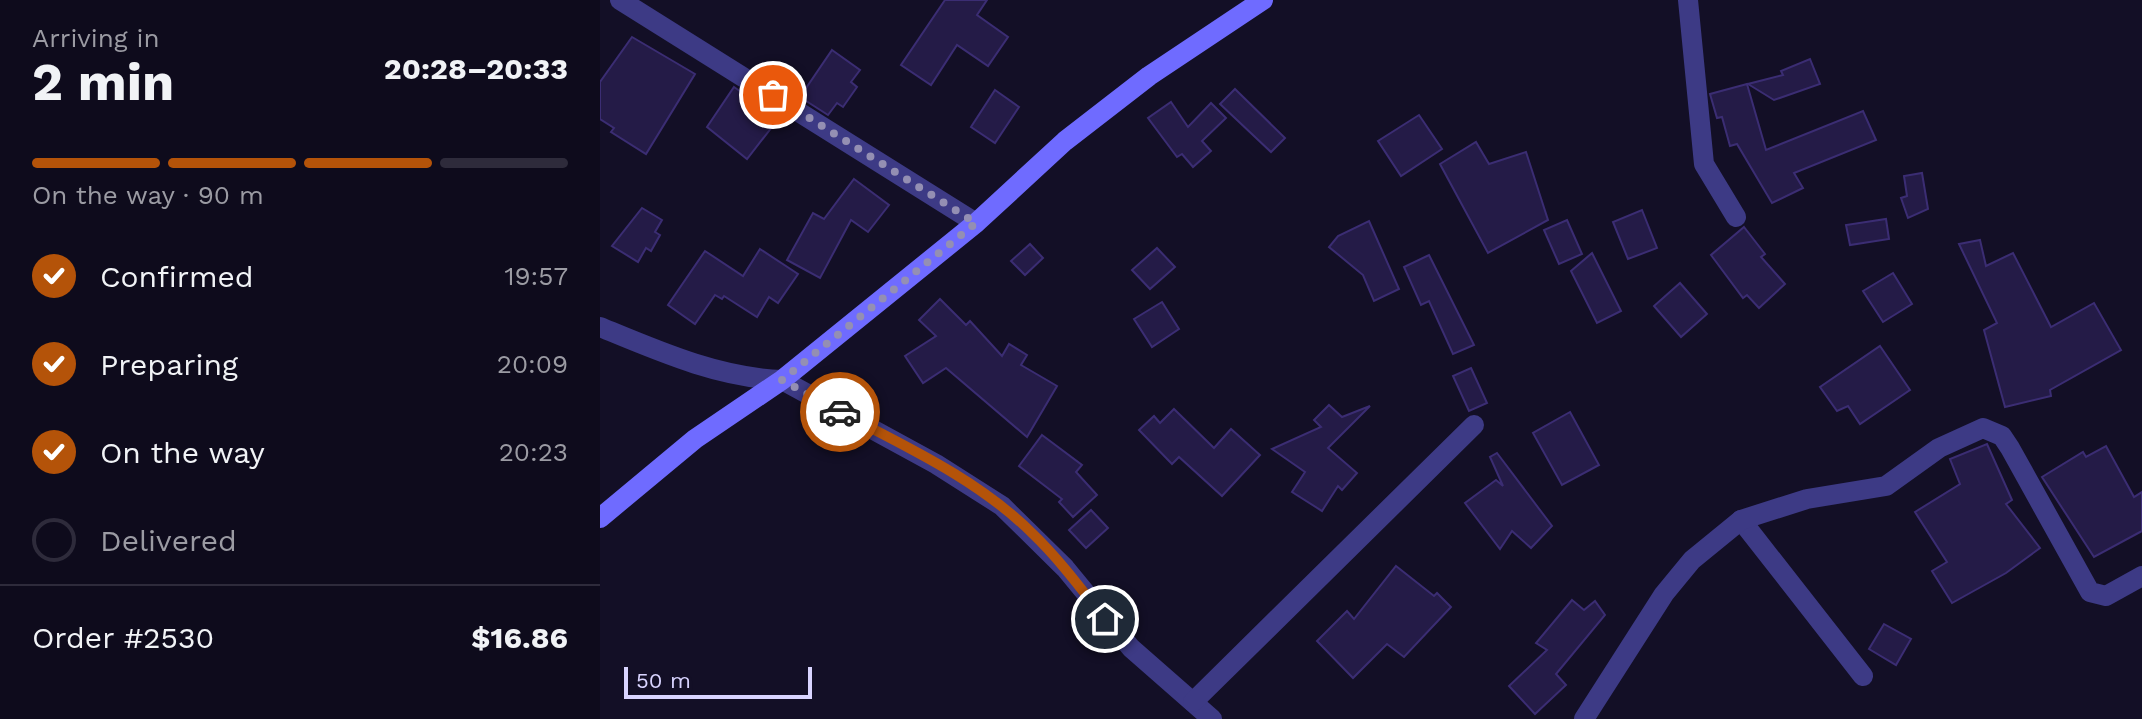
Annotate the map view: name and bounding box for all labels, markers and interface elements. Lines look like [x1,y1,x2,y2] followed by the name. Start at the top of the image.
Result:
[32,23,160,53] text: Arriving in
[384,51,568,86] text: 20:28–20:33
[32,52,174,113] text: 2 min
[739,61,807,129] pin
[751,73,795,117] icon: bag
[32,180,264,210] text: On the way · 90 m
[32,254,76,298] icon: check
[100,259,254,294] text: Confirmed
[504,261,568,291] text: 19:57
[32,342,76,386] icon: check
[100,347,238,382] text: Preparing
[497,349,568,379] text: 20:09
[800,372,880,452] courier
[818,390,862,434] icon: car
[32,430,76,474] icon: check
[100,435,265,470] text: On the way
[499,437,568,467] text: 20:23
[100,523,237,558] text: Delivered
[1071,585,1139,653] pin
[1083,597,1127,641] icon: home
[32,620,214,655] text: Order #2530
[471,620,568,655] text: $16.86
[624,663,812,699] scale bar
[636,668,691,693] text: 50 m

